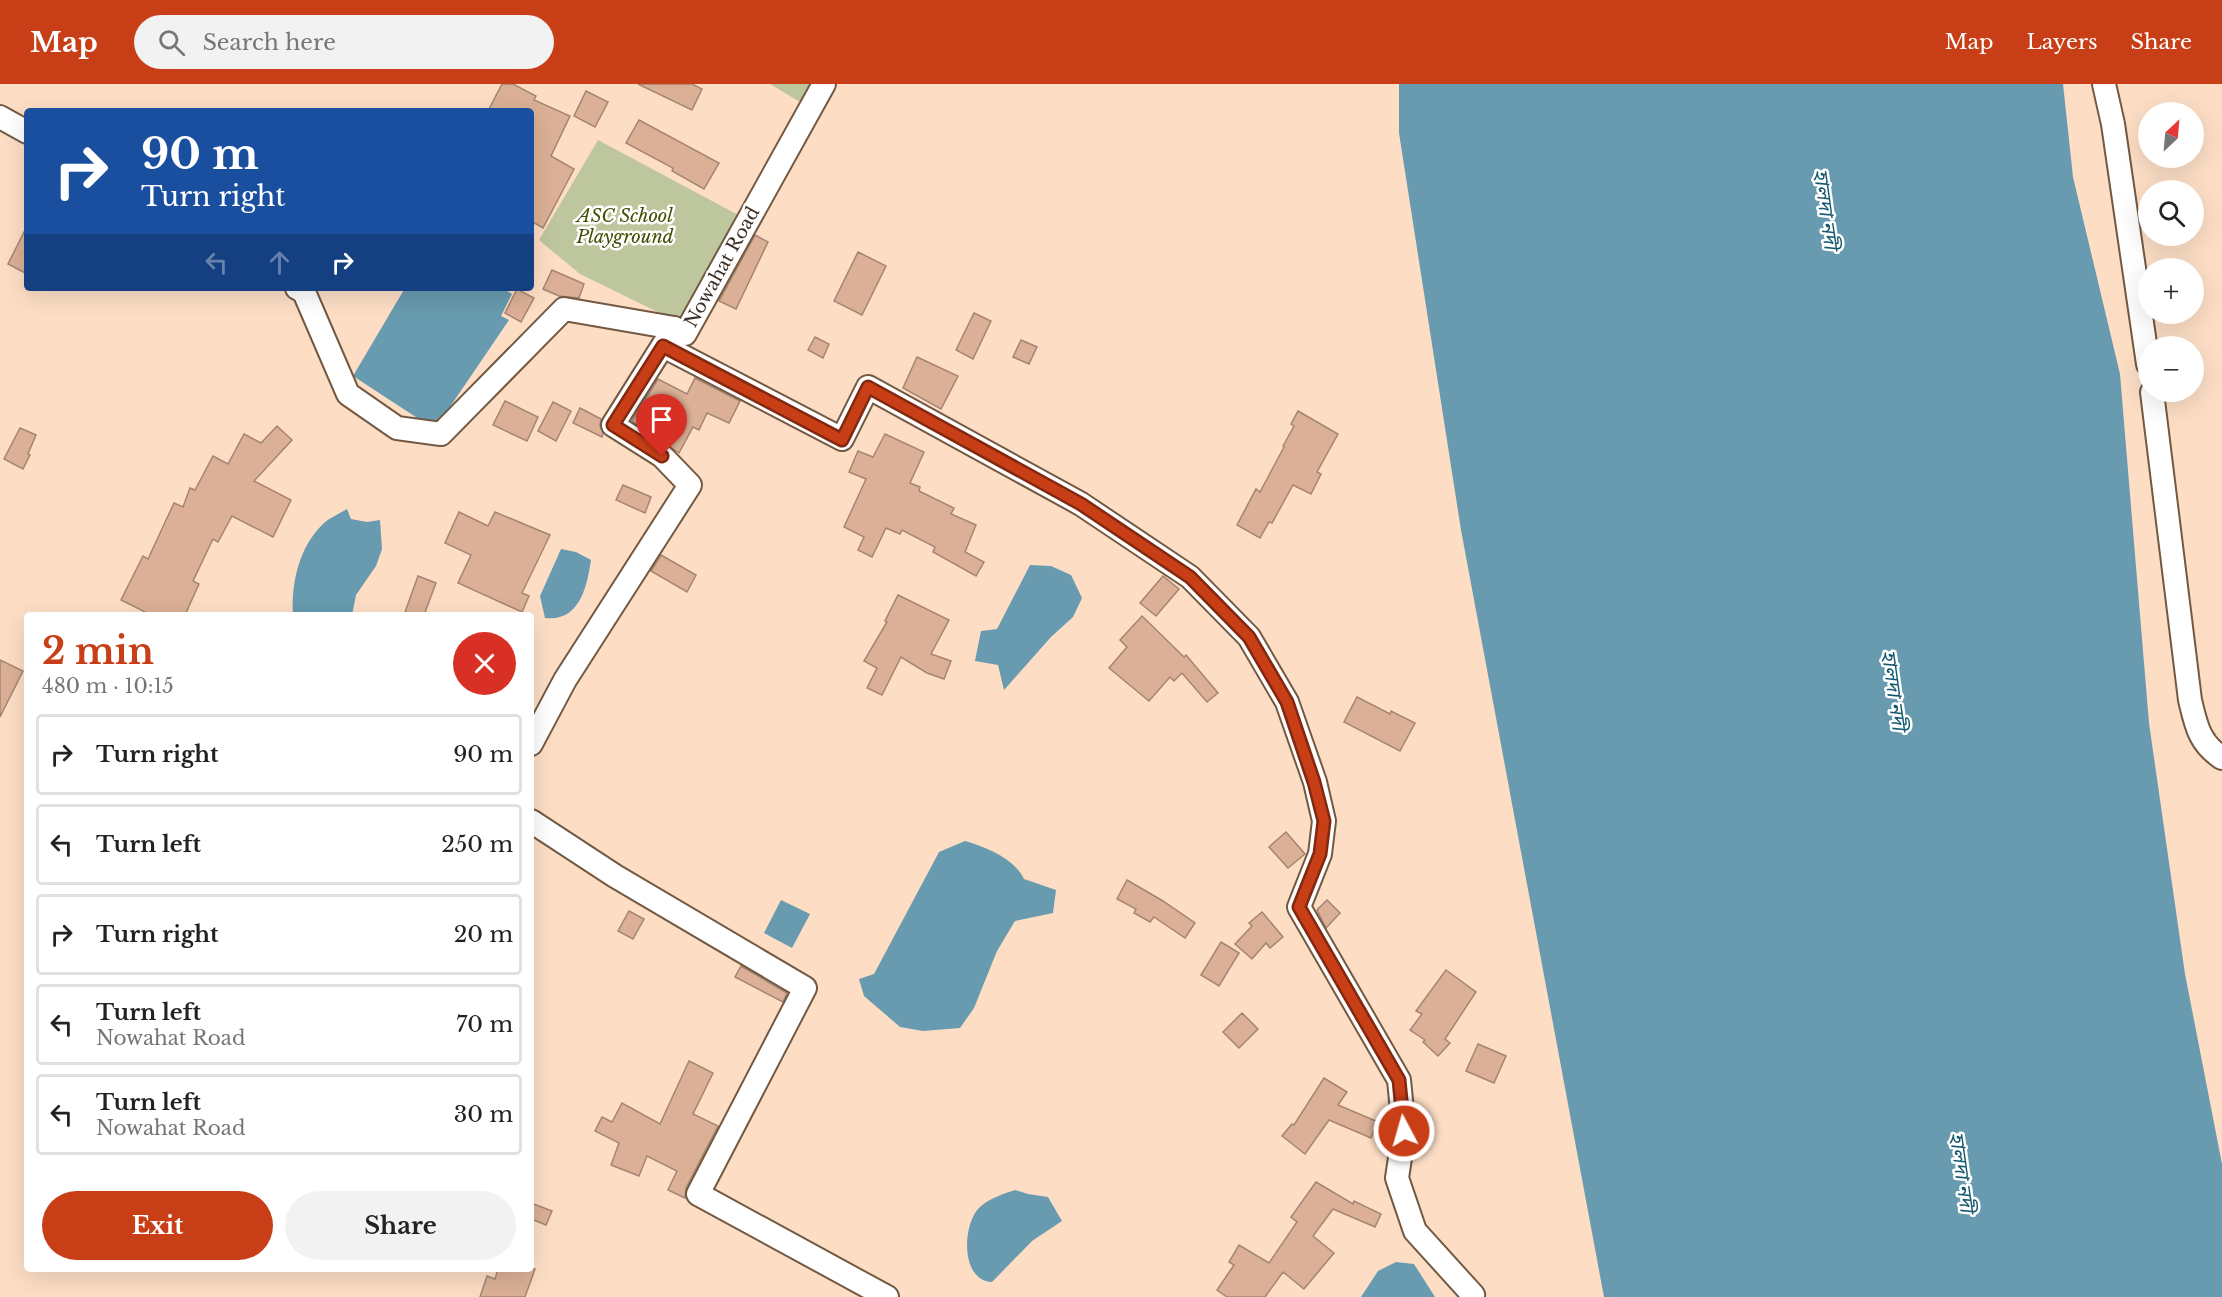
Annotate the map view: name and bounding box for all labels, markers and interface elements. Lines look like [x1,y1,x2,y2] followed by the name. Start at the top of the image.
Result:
[134,15,554,69] search box
[30,25,98,60] text: Map
[155,26,188,59] icon: search
[203,29,336,56] text: Search here
[1945,29,1994,55] text: Map
[2027,29,2098,55] text: Layers
[2131,29,2192,55] text: Share
[2138,102,2204,168] north arrow
[2138,102,2204,402] map controls
[141,128,259,180] text: 90 m
[42,132,120,210] icon: right
[1808,167,1844,254] water label: হালদা নদী
[141,180,285,213] text: Turn right
[2138,180,2204,246] button: search
[680,203,764,331] street label: Nowahat Road
[575,205,674,248] park label: ASC School Playground
[200,246,233,279] icon: left
[263,246,296,279] icon: ahead
[326,246,359,279] icon: right
[2138,258,2204,324] button: +
[2138,336,2204,402] button: −
[636,394,687,456] pin
[645,403,678,436] icon: arrive
[42,629,154,674] text: 2 min
[453,632,516,695] button: close
[1876,648,1912,735] water label: হালদা নদী
[42,674,174,698] text: 480 m · 10:15
[45,738,78,771] icon: right
[96,741,218,768] text: Turn right
[453,741,513,768] text: 90 m
[45,828,78,861] icon: left
[96,831,201,858] text: Turn left
[441,831,513,858] text: 250 m
[45,918,78,951] icon: right
[96,921,218,948] text: Turn right
[454,921,513,948] text: 20 m
[96,999,201,1026] text: Turn left
[45,1008,78,1041] icon: left
[456,1011,513,1038] text: 70 m
[96,1026,245,1050] text: Nowahat Road
[96,1089,201,1116] text: Turn left
[45,1098,78,1131] icon: left
[1372,1099,1436,1163] position arrow
[454,1101,513,1128] text: 30 m
[96,1116,245,1140] text: Nowahat Road
[1944,1130,1980,1217] water label: হালদা নদী
[42,1191,273,1260] button: Exit
[285,1191,516,1260] button: Share

